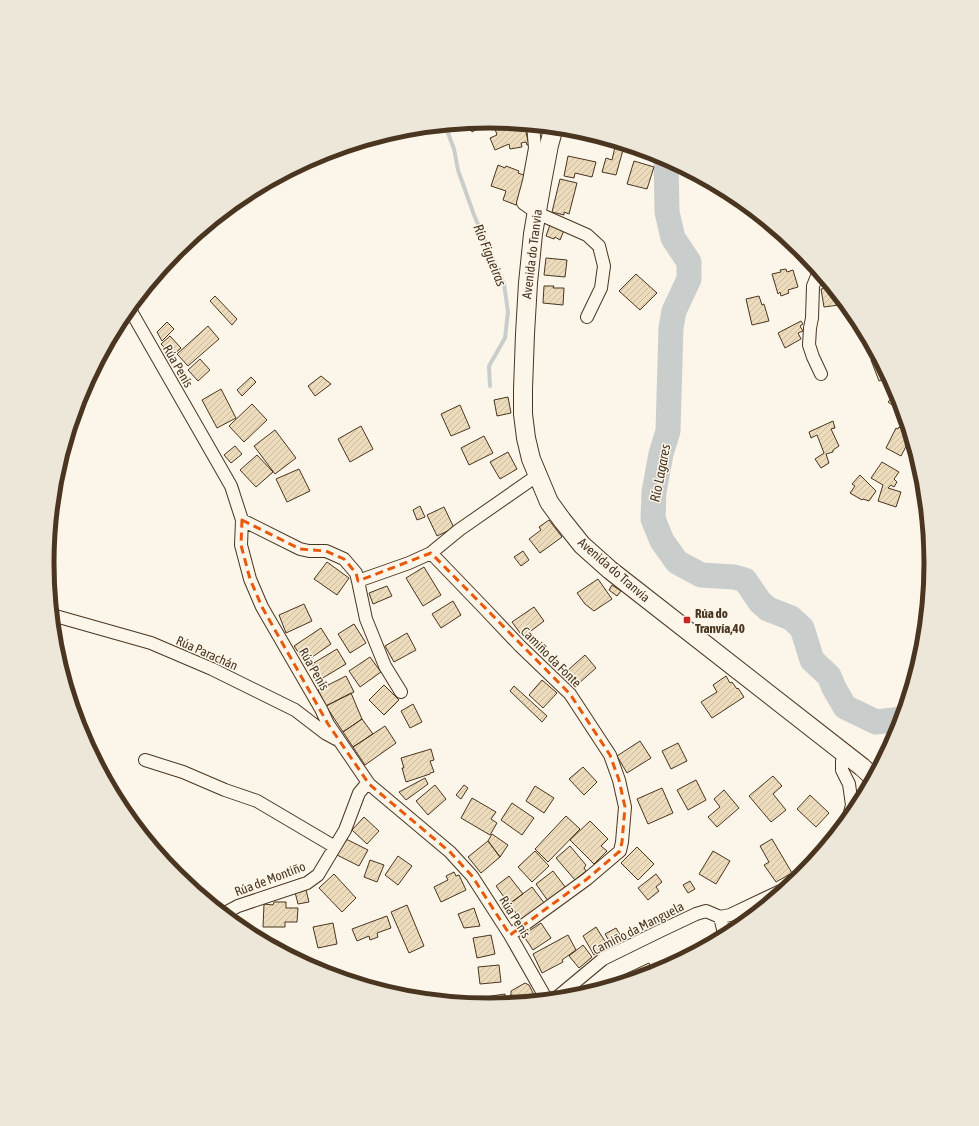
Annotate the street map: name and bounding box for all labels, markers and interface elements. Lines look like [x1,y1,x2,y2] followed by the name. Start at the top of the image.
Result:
[519,208,545,300] street label: Avenida do Tranvia
[470,222,510,288] water label: Río Figueiras
[160,342,196,390] street label: Rúa Penís
[647,443,673,503] water label: Río Lagares
[575,535,653,605] street label: Avenida do Tranvia
[695,606,745,636] place label: Rúa do Tranvía,40
[682,615,692,625] marker: Rúa do Tranvía,40
[518,624,584,690] street label: Camiño da Fonte
[174,633,240,673] street label: Rúa Parachán
[296,645,332,693] street label: Rúa Penís
[232,859,308,899] street label: Rúa de Montiño
[496,893,534,941] street label: Rúa Penís
[590,898,686,958] street label: Camiño da Manguela

